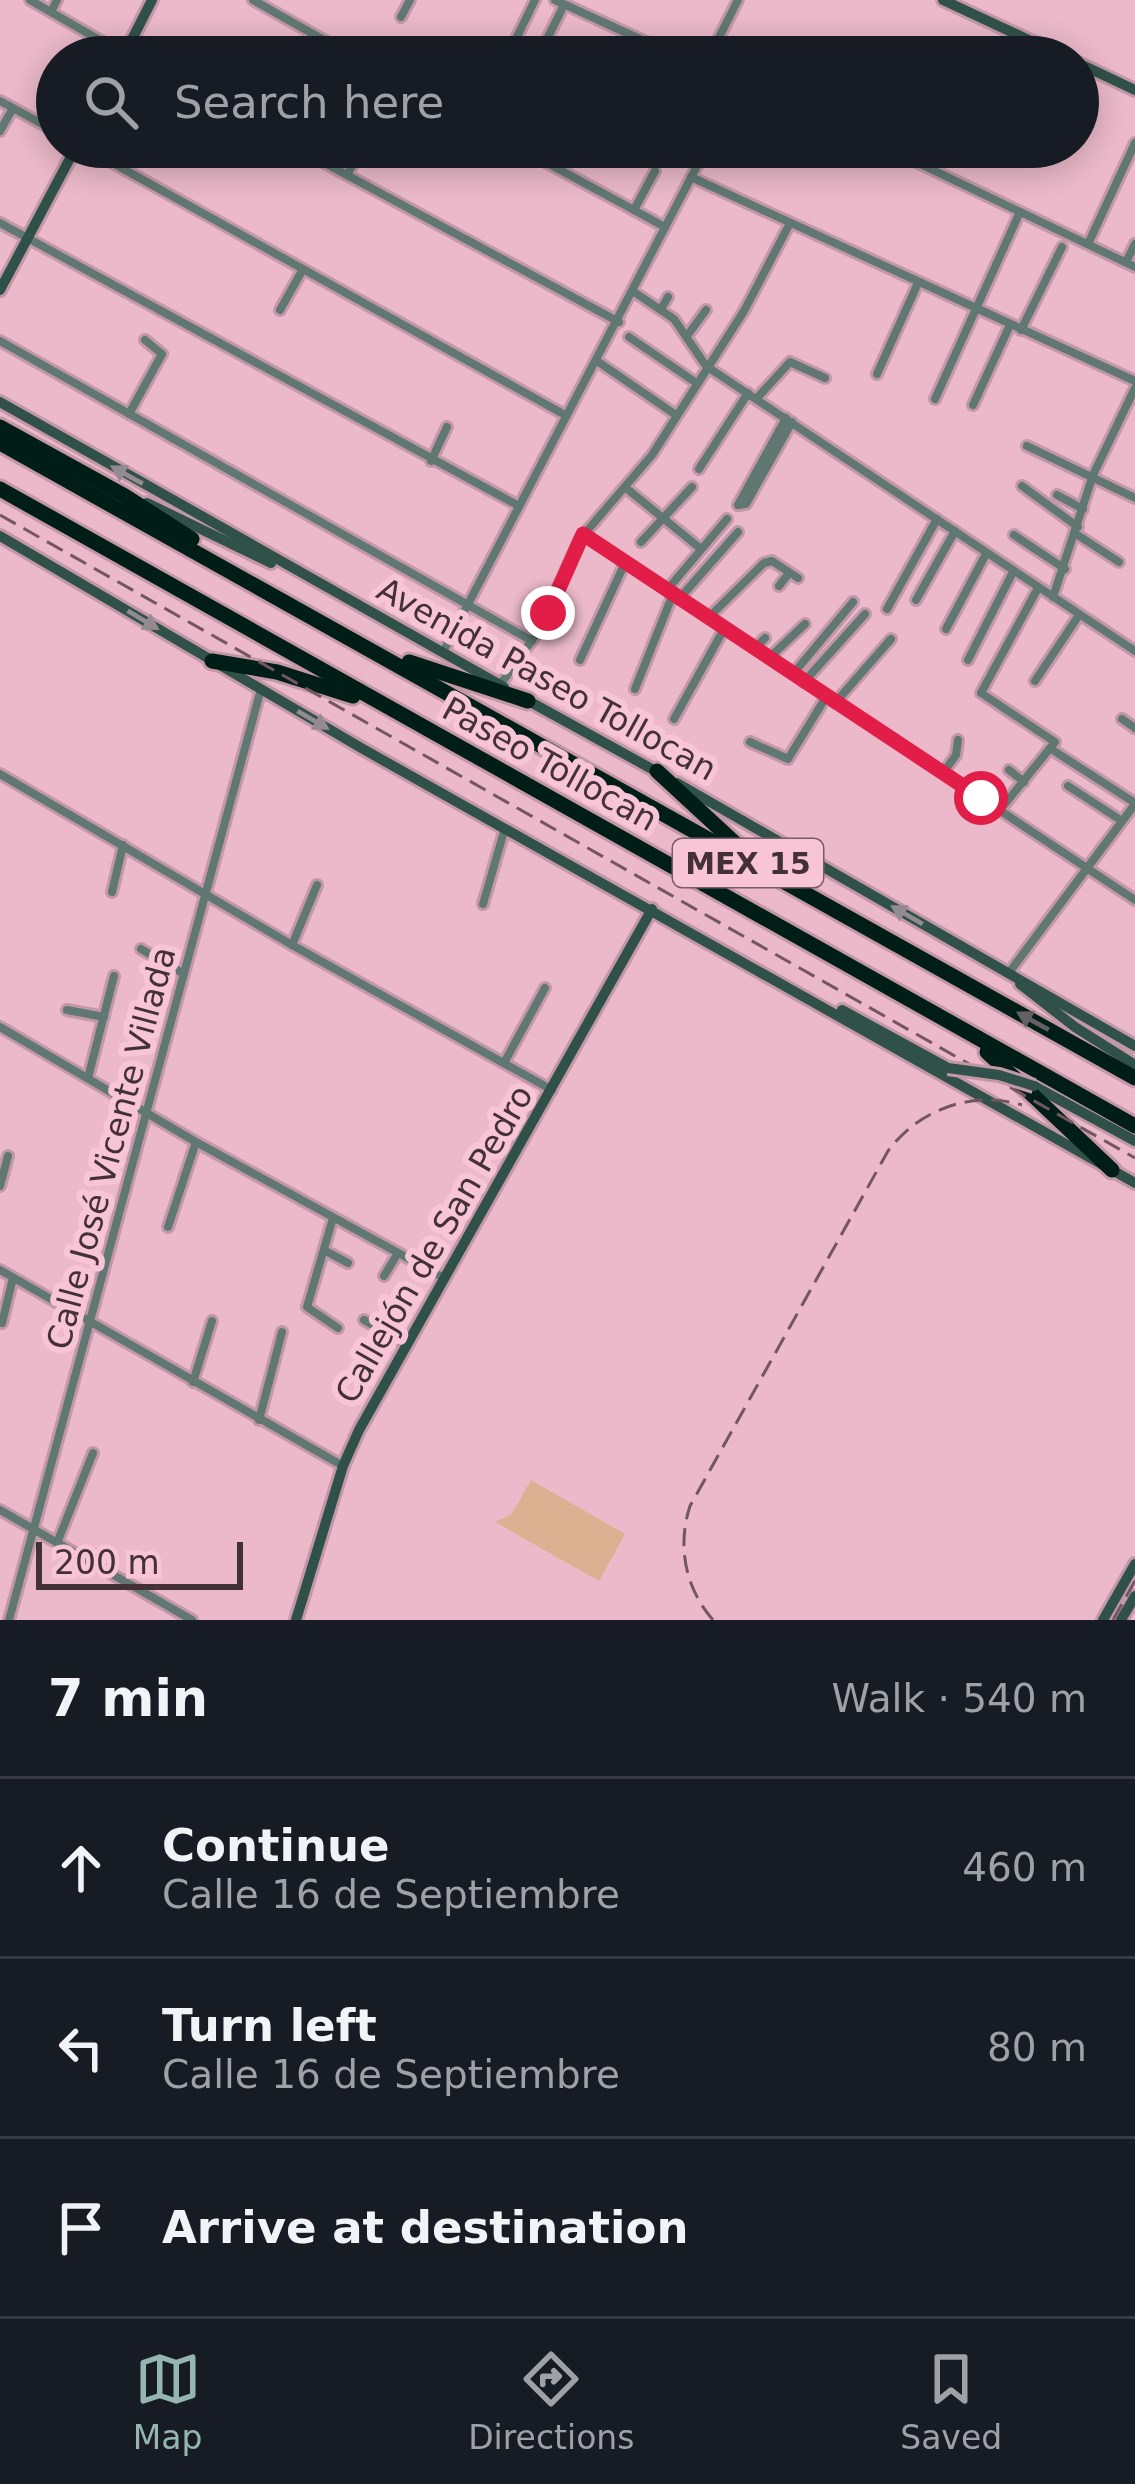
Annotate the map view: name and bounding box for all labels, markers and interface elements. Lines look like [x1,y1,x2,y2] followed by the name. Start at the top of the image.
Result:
[36,36,1099,168] search box
[78,69,144,135] icon: search
[174,76,444,129] text: Search here
[110,465,143,486] one-way arrow
[371,569,723,789] street label: Avenida Paseo Tollocan
[521,586,575,640] route end
[126,609,160,630] one-way arrow
[436,689,664,839] street label: Paseo Tollocan
[296,708,330,729] one-way arrow
[954,771,1008,825] route start
[673,839,823,887] road number: MEX 15
[890,906,924,927] one-way arrow
[38,942,184,1354] street label: Calle José Vicente Villada
[1015,1011,1050,1032] one-way arrow
[327,1078,541,1410] street label: Callejón de San Pedro
[36,1536,243,1589] scale bar
[54,1543,160,1582] text: 200 m
[48,1669,208,1728] text: 7 min
[832,1676,1087,1721] text: Walk · 540 m
[162,1819,390,1872] text: Continue
[48,1835,114,1901] icon: ahead
[962,1845,1087,1890] text: 460 m
[162,1872,620,1917] text: Calle 16 de Septiembre
[162,1999,377,2052] text: Turn left
[48,2015,114,2081] icon: left
[987,2025,1087,2070] text: 80 m
[162,2052,620,2097] text: Calle 16 de Septiembre
[48,2195,114,2261] icon: arrive
[162,2201,688,2254] text: Arrive at destination
[133,2346,203,2457] tab: Map
[468,2346,634,2457] tab: Directions
[900,2346,1002,2457] tab: Saved

